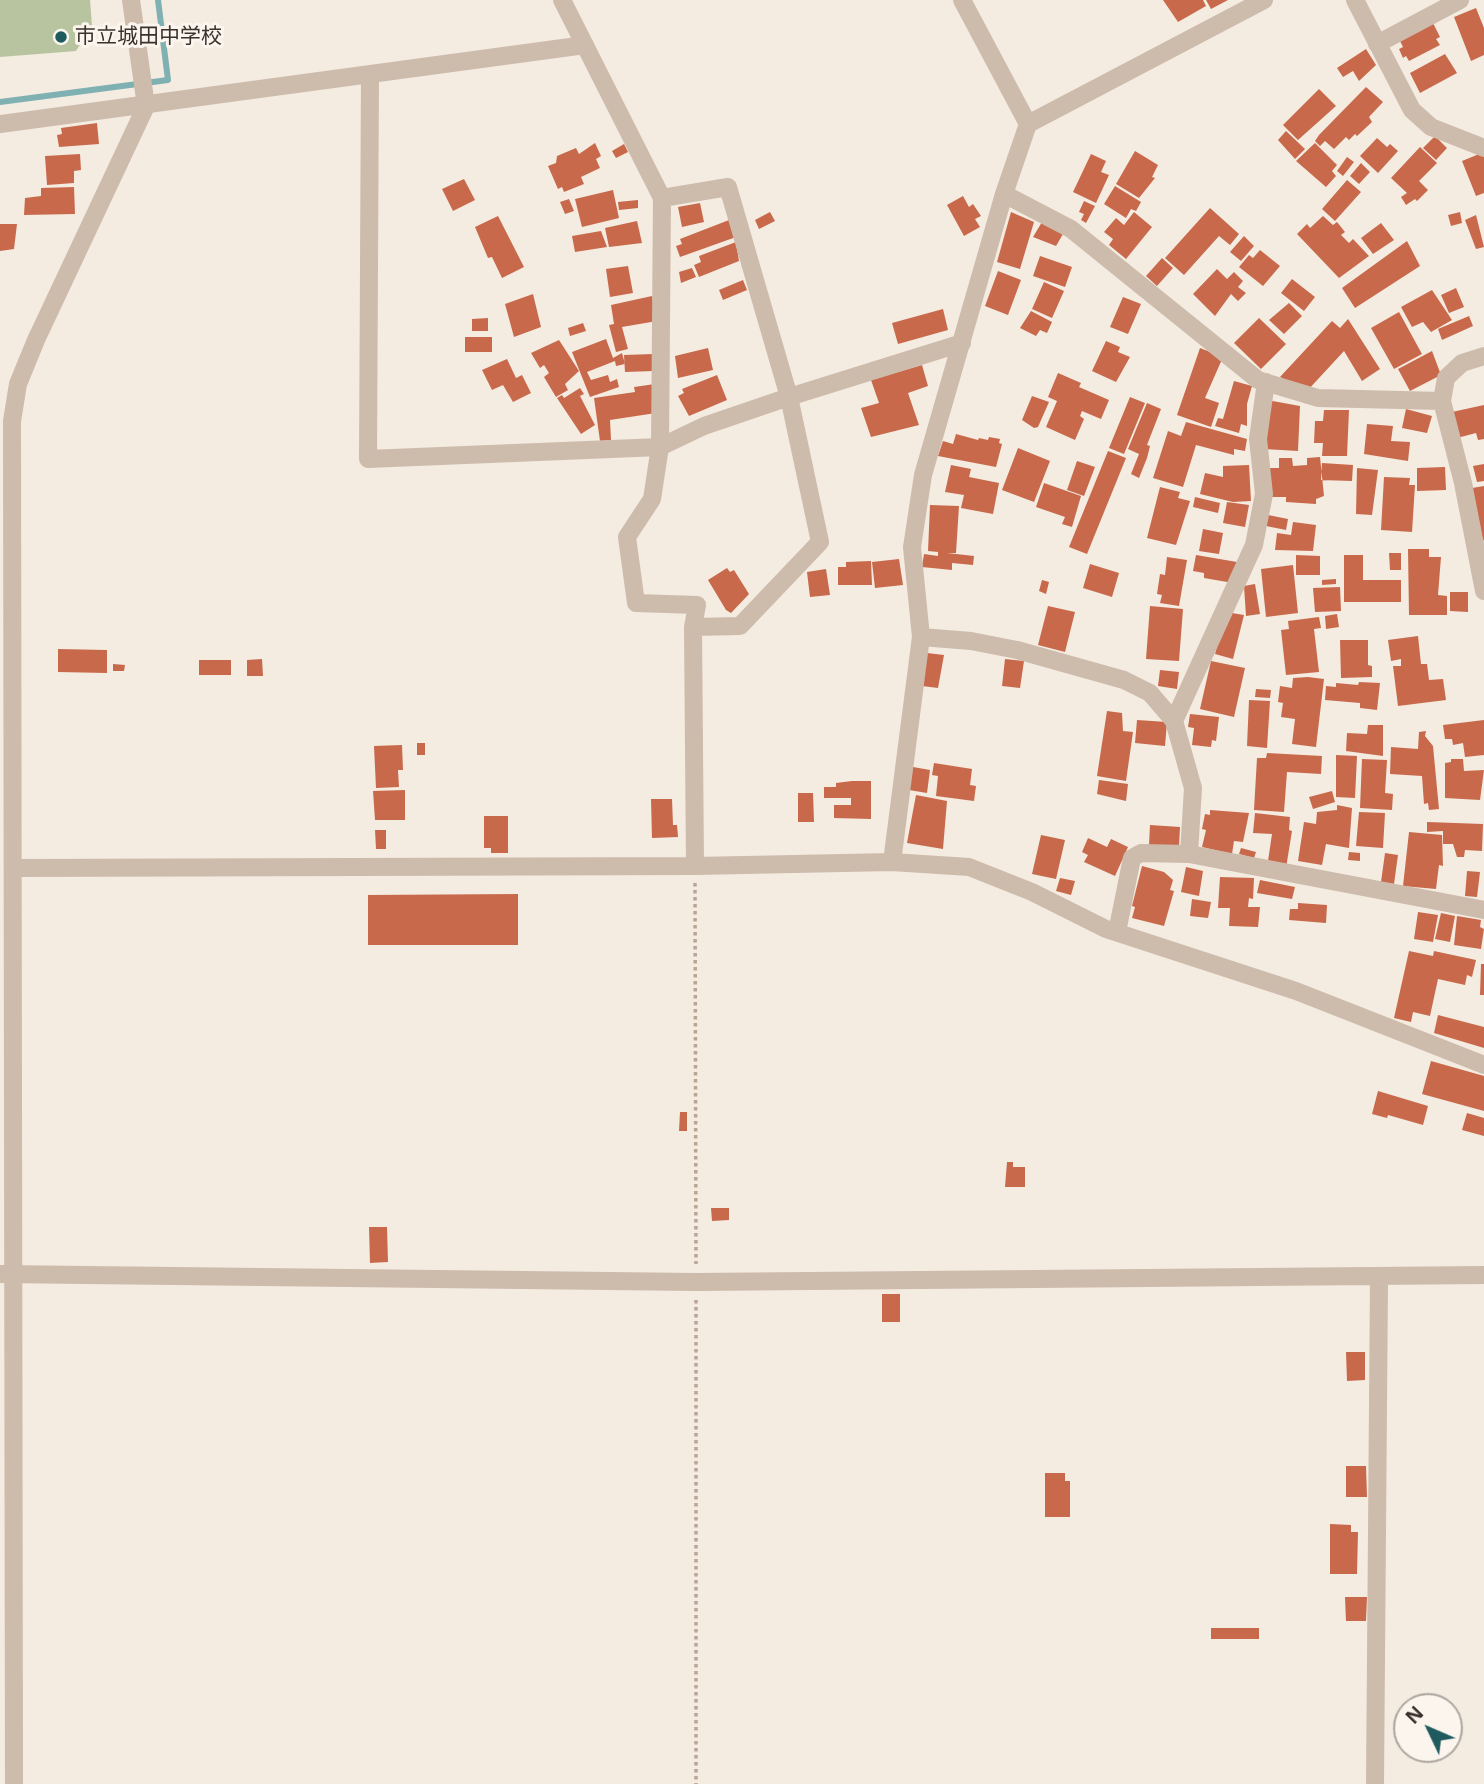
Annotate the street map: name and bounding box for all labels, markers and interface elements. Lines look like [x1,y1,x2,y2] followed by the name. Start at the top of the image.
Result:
[75,24,222,50] place label: 市立城田中学校
[53,29,69,45] marker: 市立城田中学校
[1393,1693,1463,1763] north arrow
[1400,1700,1429,1729] text: N

